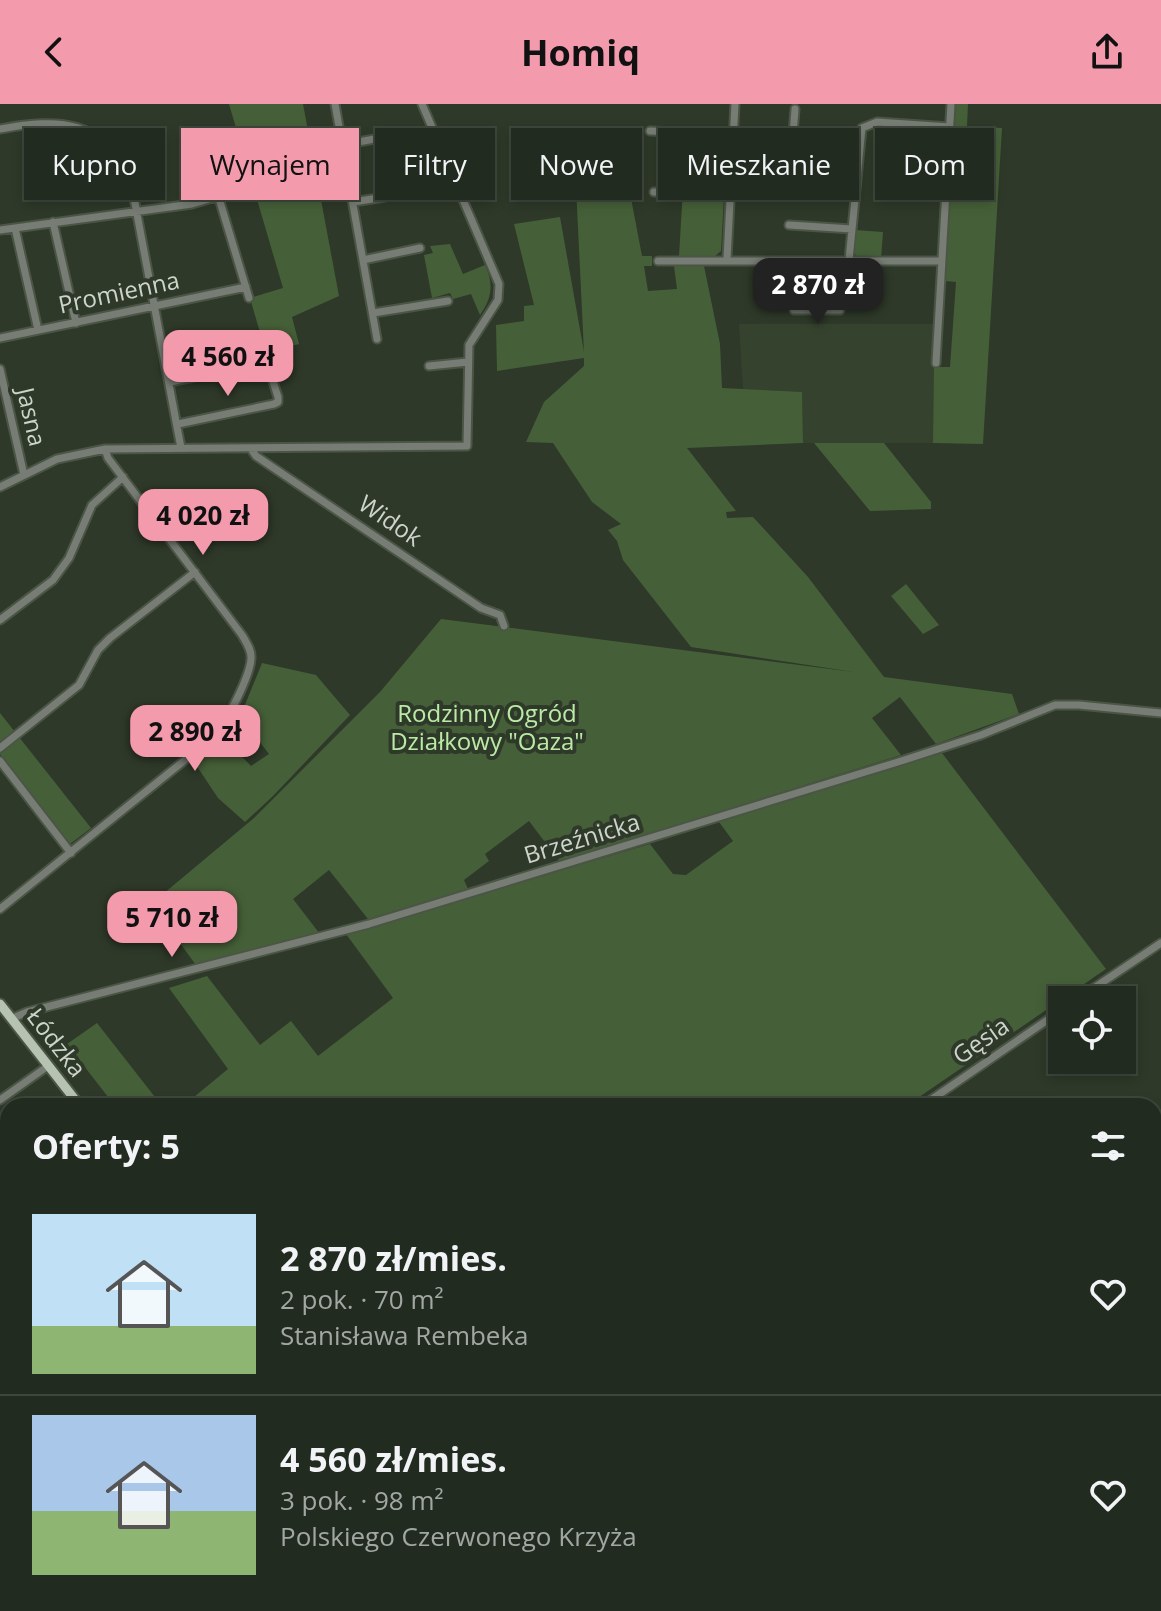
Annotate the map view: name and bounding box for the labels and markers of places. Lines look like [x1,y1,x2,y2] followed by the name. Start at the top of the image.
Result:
[735,258,901,326] pin: 2 870 zł
[145,330,311,398] pin: 4 560 zł
[120,489,286,557] pin: 4 020 zł
[112,705,278,773] pin: 2 890 zł
[89,891,255,959] pin: 5 710 zł

